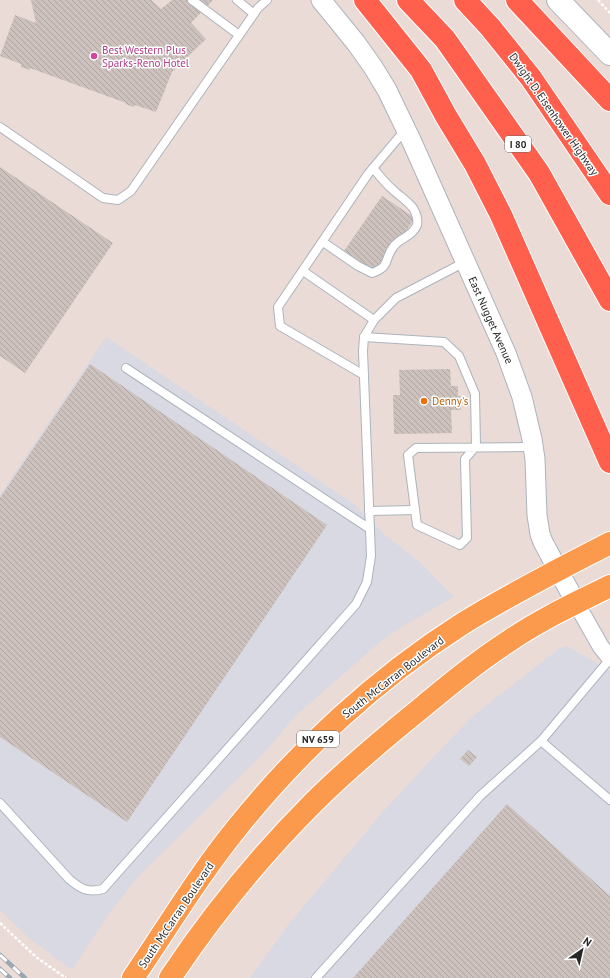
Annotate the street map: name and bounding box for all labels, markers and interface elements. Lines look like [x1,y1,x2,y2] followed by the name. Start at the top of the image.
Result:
[102,43,190,70] place label: Best Western Plus Sparks-Reno Hotel
[506,50,602,179] street label: Dwight D. Eisenhower Highway
[89,51,99,61] marker: Best Western Plus Sparks-Reno Hotel
[505,136,531,152] road number: I 80
[465,274,517,366] street label: East Nugget Avenue
[432,394,469,408] place label: Denny's
[419,396,429,406] marker: Denny's
[340,633,446,721] street label: South McCarran Boulevard
[297,731,339,747] road number: NV 659
[135,859,217,971] street label: South McCarran Boulevard
[562,930,602,970] north arrow
[581,934,595,950] text: N

